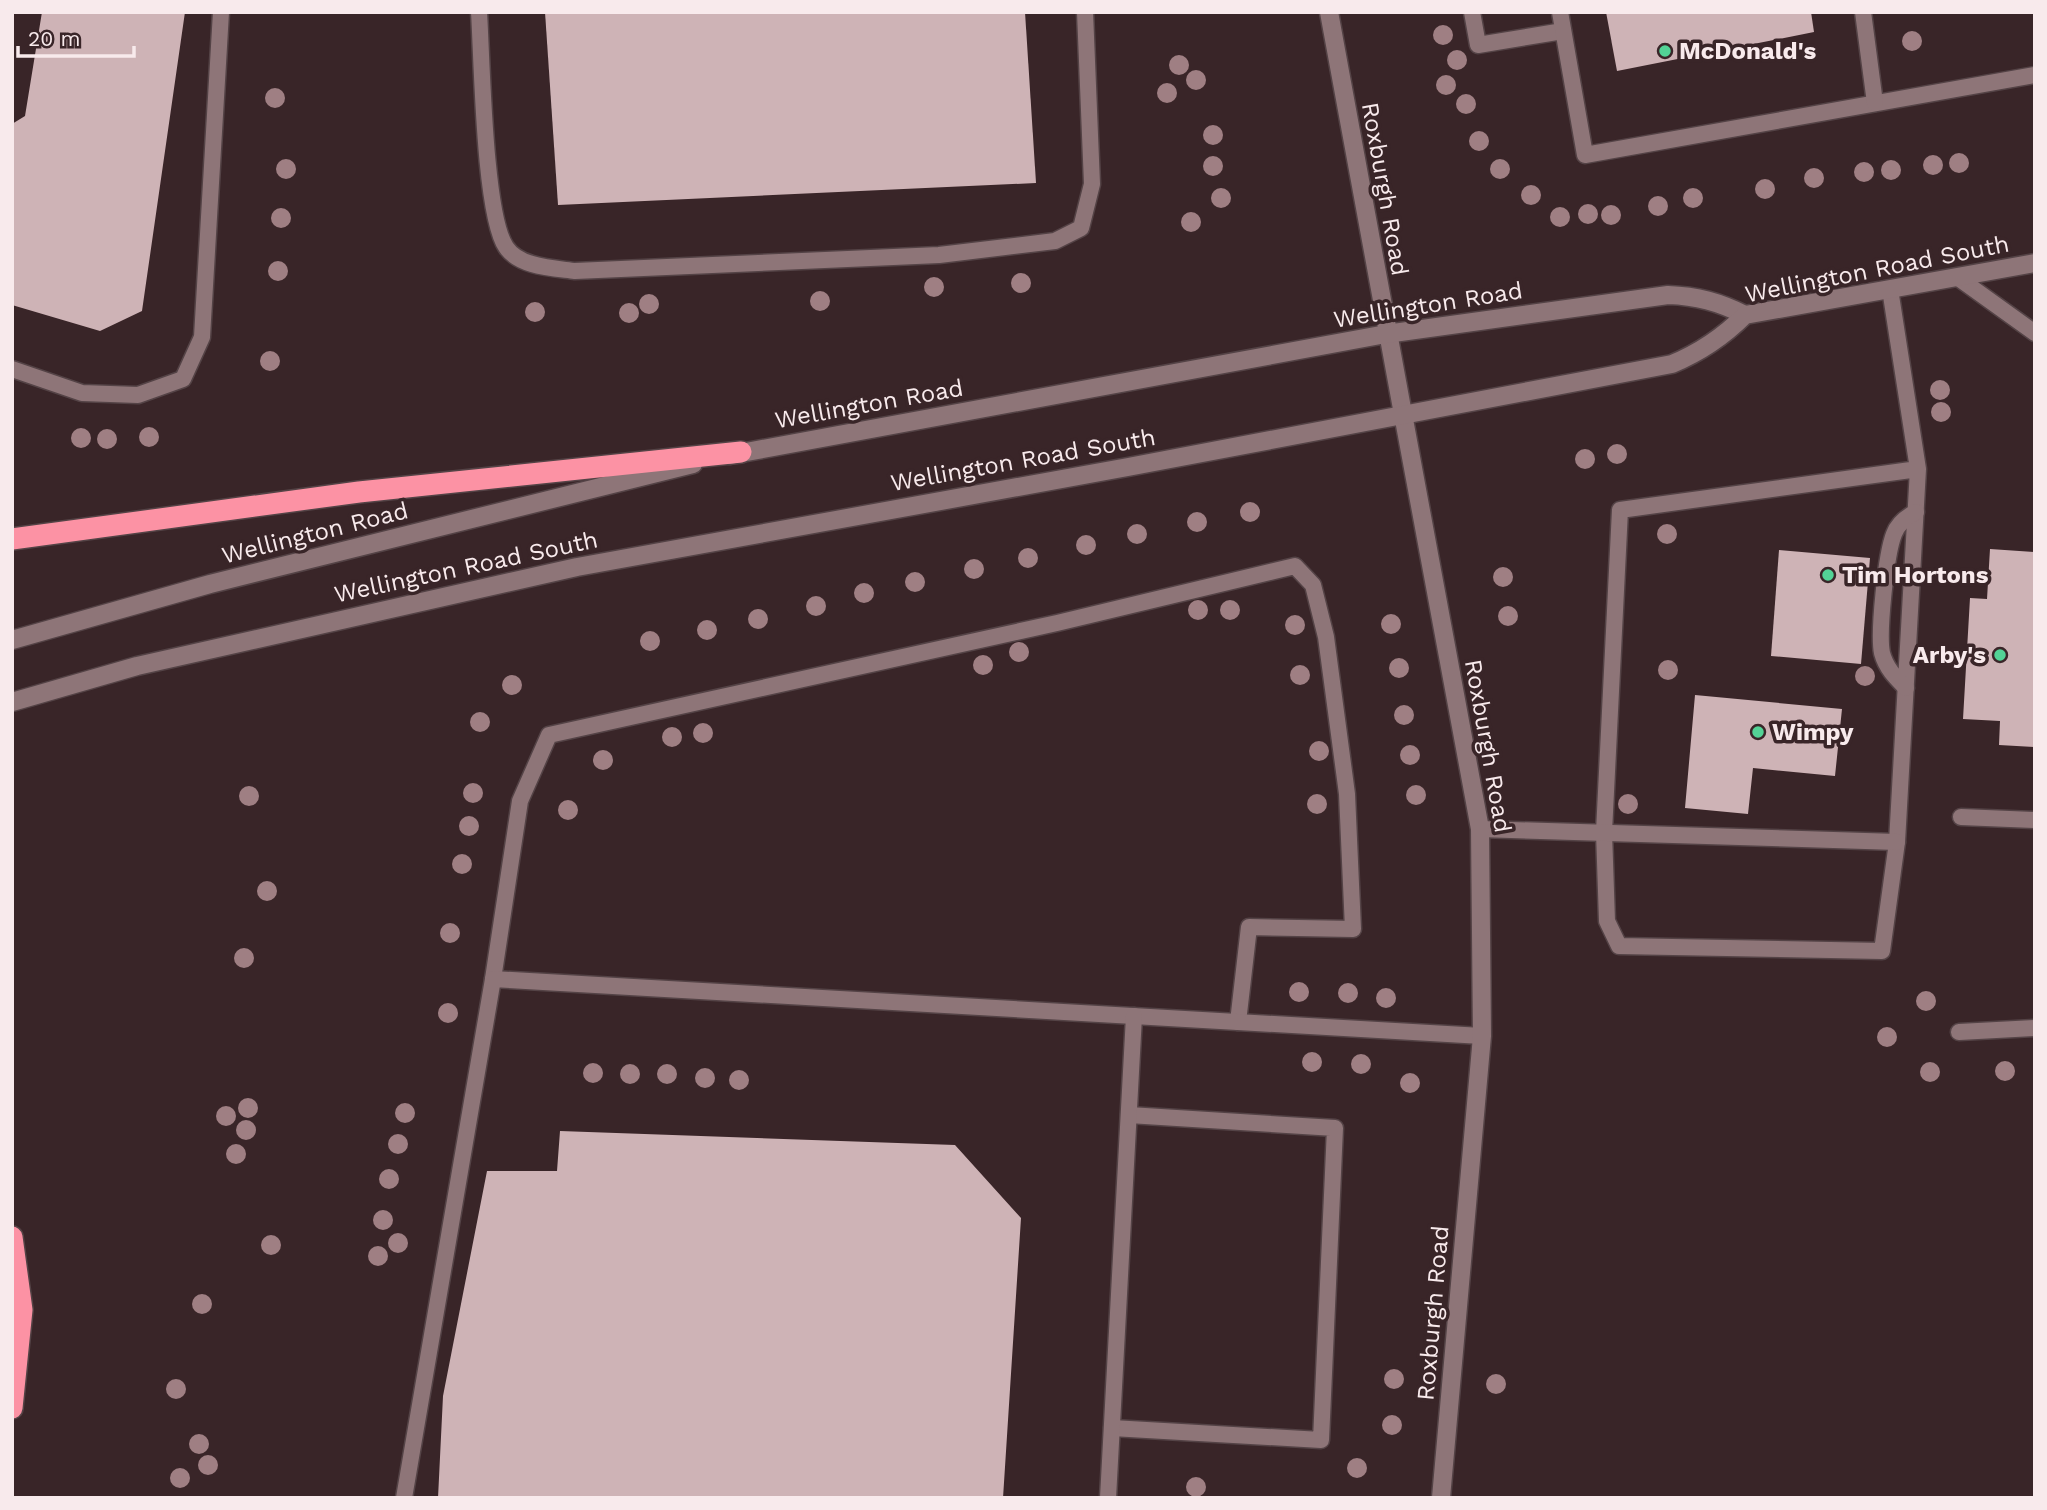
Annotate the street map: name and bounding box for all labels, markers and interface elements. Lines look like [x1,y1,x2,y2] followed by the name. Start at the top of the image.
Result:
[18,14,133,58] scale bar
[28,26,80,51] text: 20 m
[1679,37,1817,65] place label: McDonald's
[1657,43,1673,59] marker: McDonald's
[1356,100,1414,278] street label: Roxburgh Road
[1743,230,2011,308] street label: Wellington Road South
[1332,276,1524,334] street label: Wellington Road
[773,374,965,434] street label: Wellington Road
[888,423,1158,497] street label: Wellington Road South
[219,496,411,570] street label: Wellington Road
[332,525,600,609] street label: Wellington Road South
[1842,561,1989,589] place label: Tim Hortons
[1820,567,1836,583] marker: Tim Hortons
[1913,641,1986,669] place label: Arby's
[1992,647,2008,663] marker: Arby's
[1459,657,1517,835] street label: Roxburgh Road
[1772,718,1854,746] place label: Wimpy
[1750,724,1766,740] marker: Wimpy
[1411,1224,1455,1402] street label: Roxburgh Road

